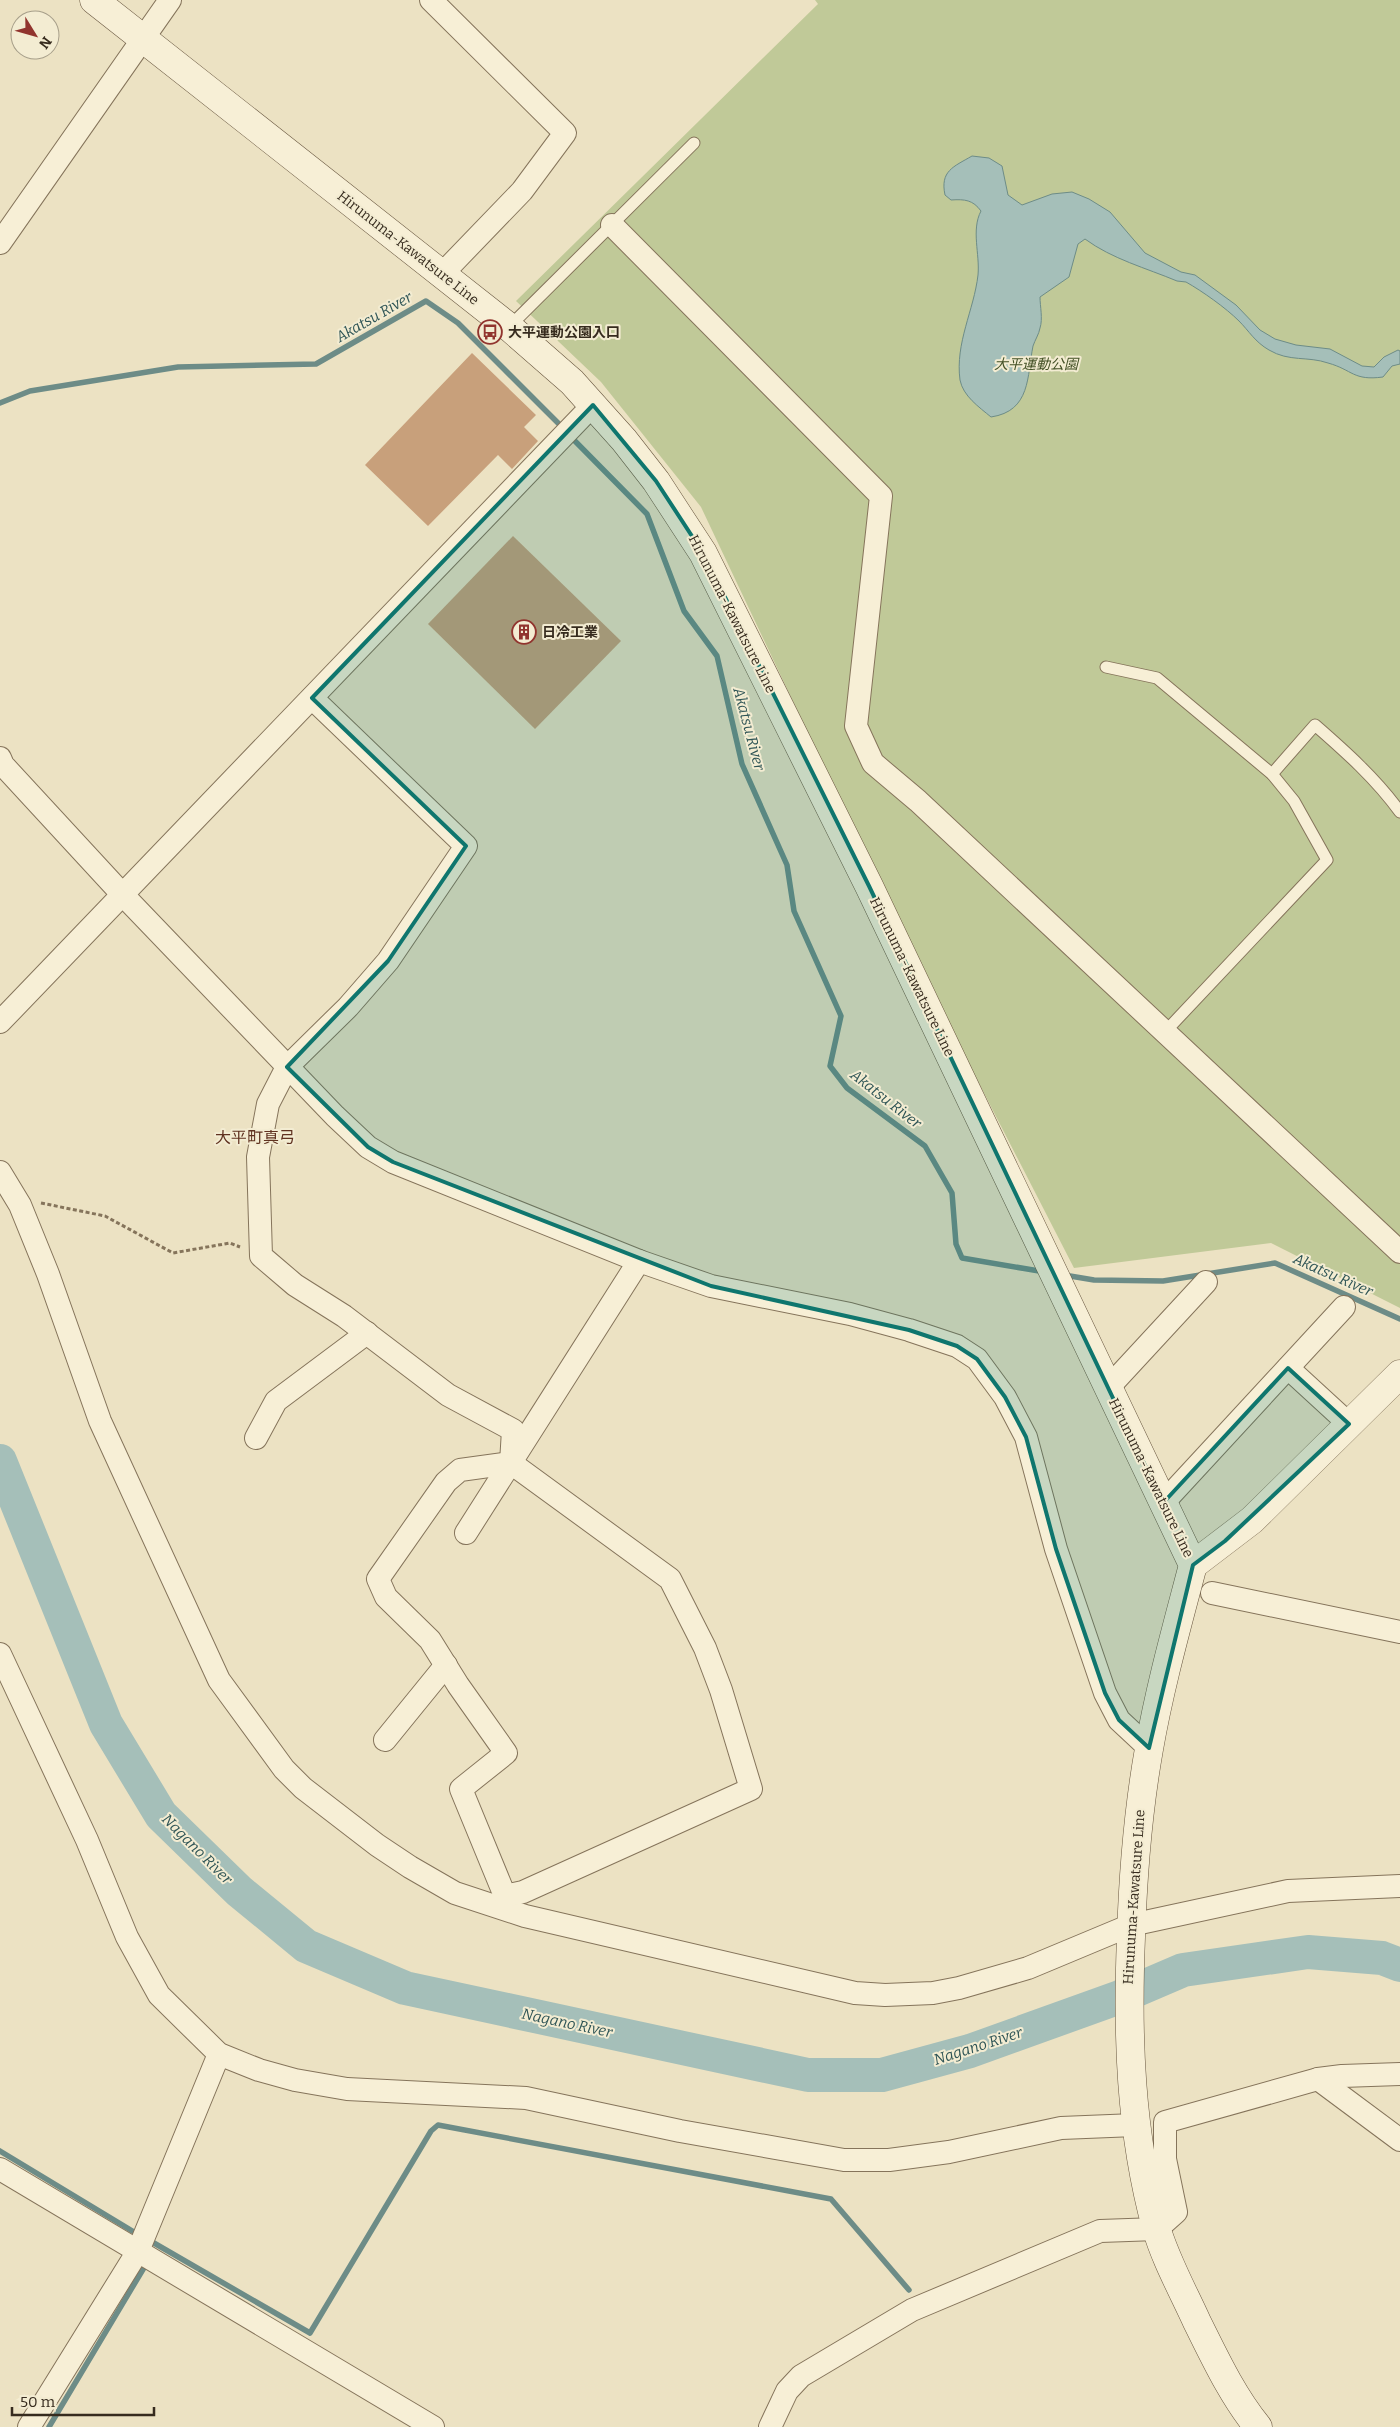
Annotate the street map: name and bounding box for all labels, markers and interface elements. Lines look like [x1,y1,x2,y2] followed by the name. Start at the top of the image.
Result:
[10,10,60,60] north arrow
[35,33,55,52] text: N
[334,187,482,309] street label: Hirunuma-Kawatsure Line
[332,288,416,346] water label: Akatsu River
[477,319,503,345] bus stop icon: 大平運動公園入口
[508,324,620,341] place label: 大平運動公園入口
[994,356,1080,373] park label: 大平運動公園
[685,532,779,696] street label: Hirunuma-Kawatsure Line
[511,619,537,645] building icon: 日冷工業
[542,624,598,641] place label: 日冷工業
[729,685,769,773] water label: Akatsu River
[866,895,958,1059] street label: Hirunuma-Kawatsure Line
[846,1065,926,1133] water label: Akatsu River
[215,1128,295,1147] district label: 大平町真弓
[1290,1249,1376,1301] water label: Akatsu River
[1105,1396,1197,1560] street label: Hirunuma-Kawatsure Line
[1119,1809,1149,1985] street label: Hirunuma-Kawatsure Line
[158,1810,237,1889] water label: Nagano River
[520,2005,615,2042] water label: Nagano River
[931,2023,1025,2069] water label: Nagano River
[12,2384,155,2416] scale bar
[20,2393,56,2411] text: 50 m

